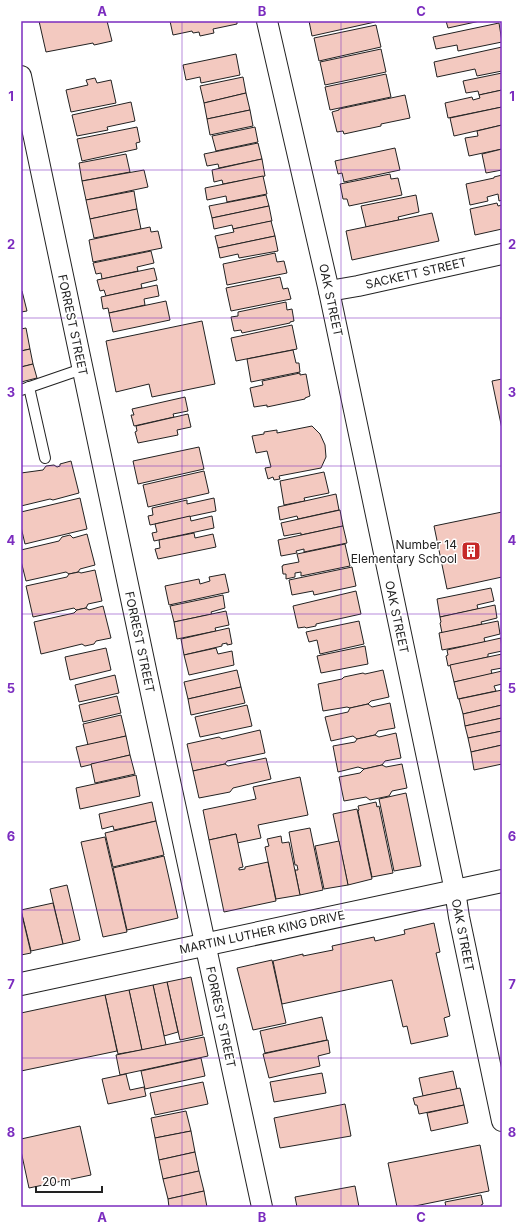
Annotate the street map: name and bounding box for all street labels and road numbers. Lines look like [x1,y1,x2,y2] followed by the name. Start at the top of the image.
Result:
[364,254,469,292] street label: SACKETT STREET
[316,262,346,338] street label: OAK STREET
[55,273,91,377] street label: FORREST STREET
[382,579,412,655] street label: OAK STREET
[122,590,158,694] street label: FORREST STREET
[449,897,477,973] street label: OAK STREET
[178,907,346,957] street label: MARTIN LUTHER KING DRIVE
[203,965,239,1069] street label: FORREST STREET

